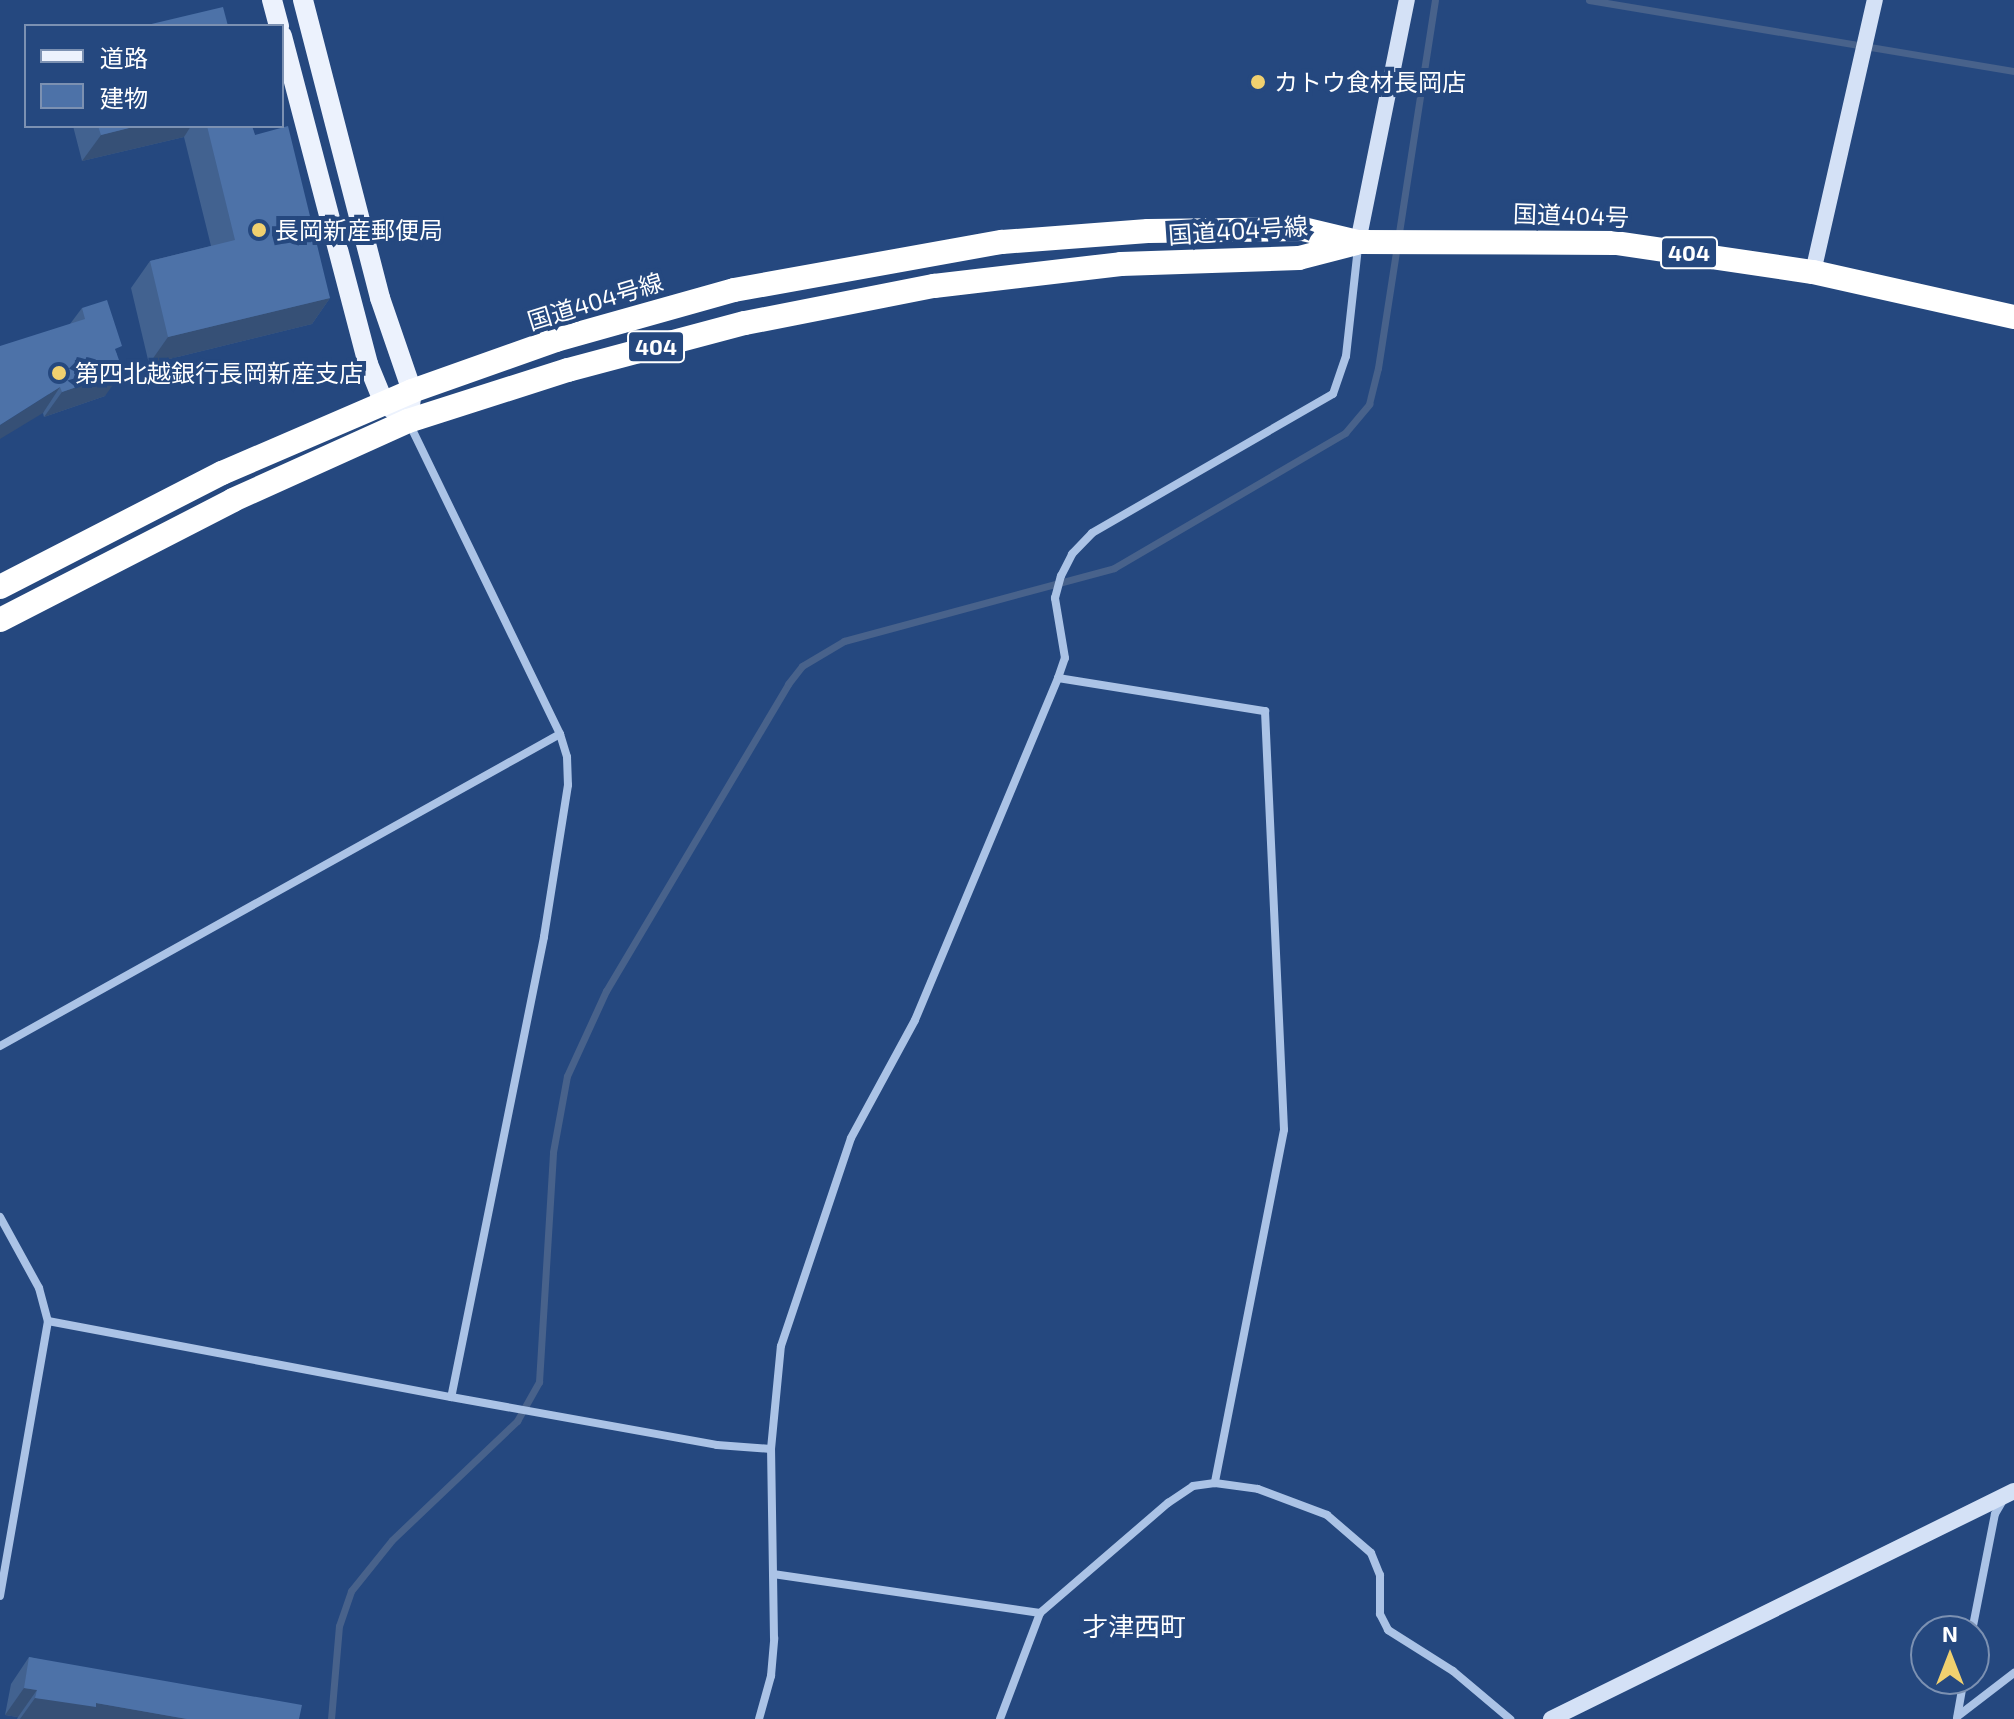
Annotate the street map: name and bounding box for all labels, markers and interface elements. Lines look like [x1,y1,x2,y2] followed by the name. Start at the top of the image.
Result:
[24,24,284,128] legend
[100,43,148,72] text: 道路
[1274,68,1466,96] place label: カトウ食材長岡店
[1249,73,1267,91] marker: カトウ食材長岡店
[100,83,148,112] text: 建物
[1513,199,1629,231] street label: 国道404号
[1167,211,1309,249] street label: 国道404号線
[275,216,443,244] place label: 長岡新産郵便局
[250,221,268,239] marker: 長岡新産郵便局
[1659,235,1719,271] road number: 404
[524,267,666,335] street label: 国道404号線
[626,329,686,365] road number: 404
[75,359,363,387] place label: 第四北越銀行長岡新産支店
[50,364,68,382] marker: 第四北越銀行長岡新産支店
[1082,1610,1186,1642] district label: 才津西町
[1910,1615,1990,1695] north arrow
[1942,1620,1958,1646] text: N

